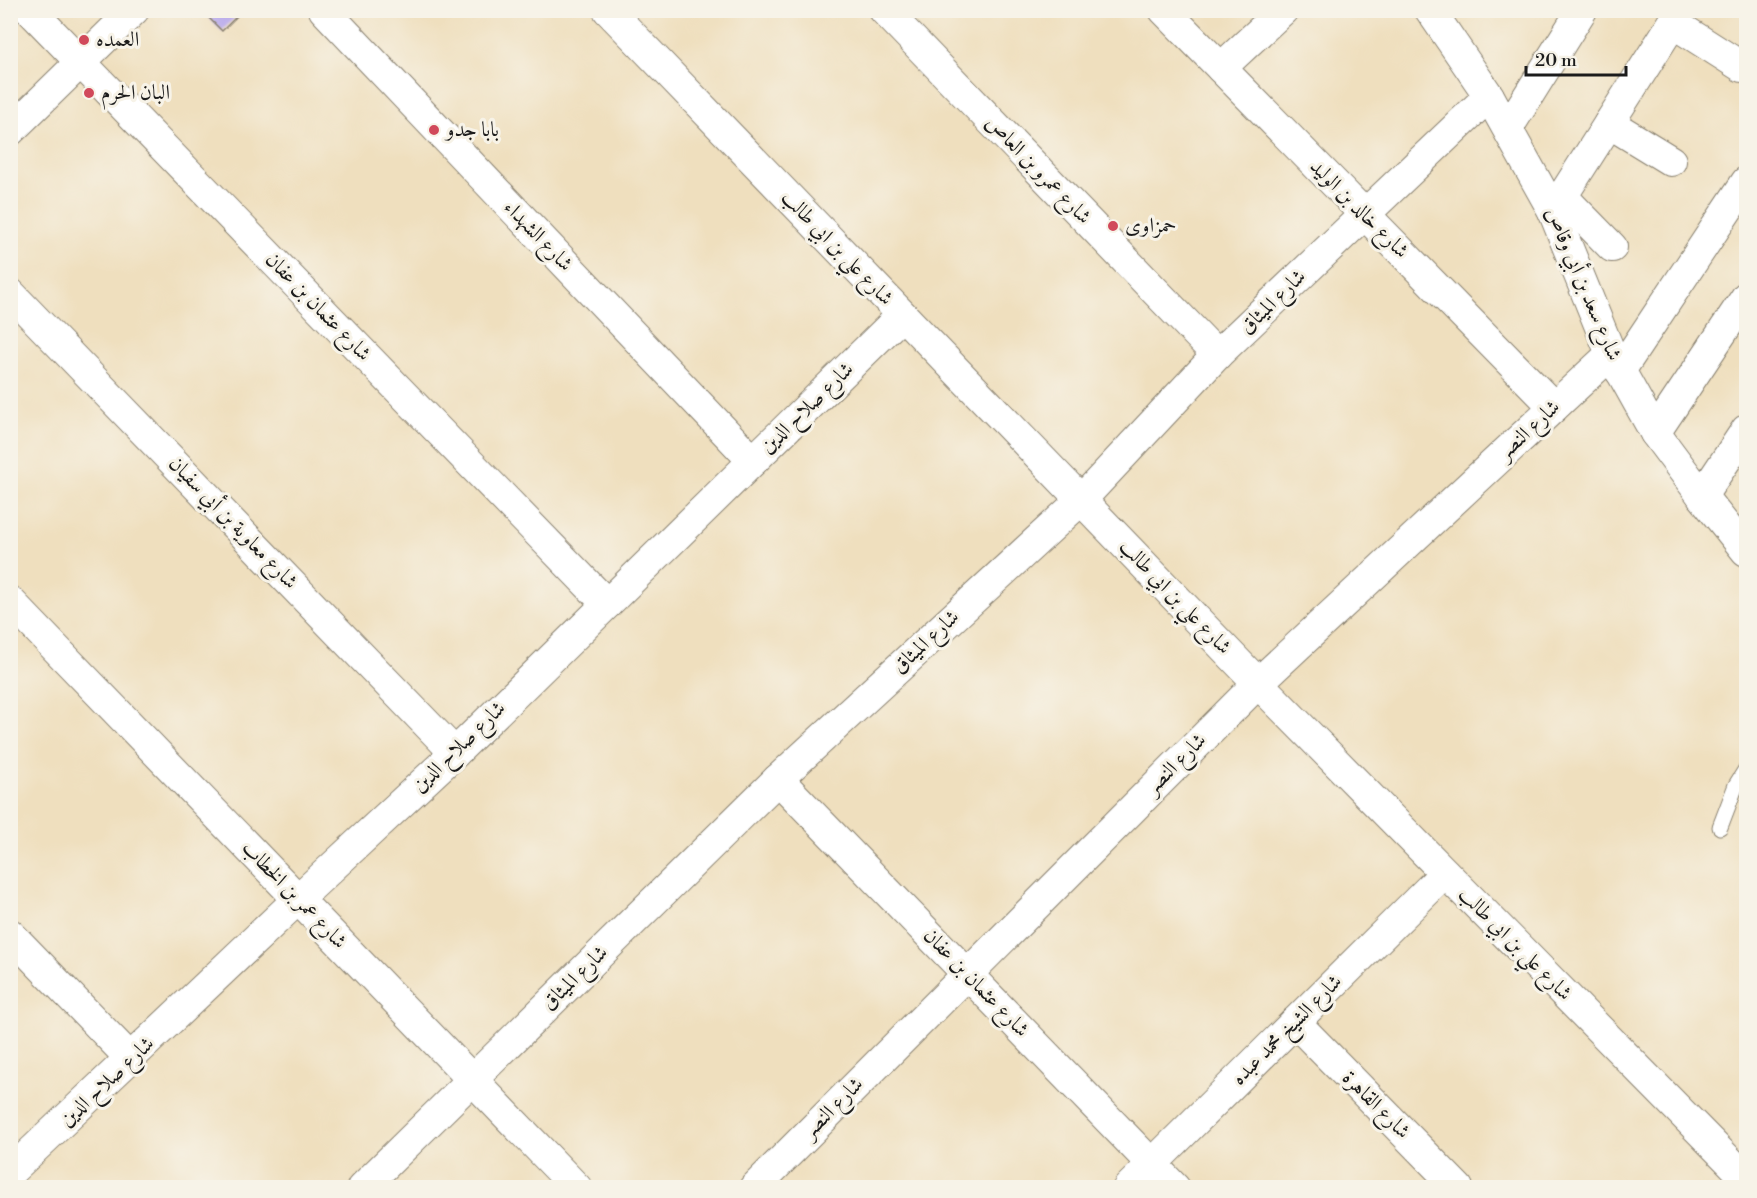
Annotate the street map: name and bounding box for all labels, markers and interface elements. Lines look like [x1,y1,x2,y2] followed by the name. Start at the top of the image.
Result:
[96,27,139,53] place label: العمده
[77,33,91,47] marker: العمده
[1526,39,1626,77] scale bar
[1535,49,1577,72] text: 20 m
[101,80,170,110] place label: البان الحرم
[82,86,96,100] marker: البان الحرم
[977,110,1097,233] street label: شارع عمرو بن العاص
[444,117,499,143] place label: بابا جدو
[427,123,441,137] marker: بابا جدو
[1301,154,1414,267] street label: شارع خالد بن الوليد
[771,185,899,315] street label: شارع علي بن ابي طالب
[495,195,578,280] street label: شارع الشهداء
[1535,202,1630,366] street label: شارع سعد بن أبي وقاص
[1125,213,1177,239] place label: حمزاوى
[1106,219,1120,233] marker: حمزاوى
[257,247,377,370] street label: شارع عثمان بن عفان
[1234,264,1314,343] street label: شارع الميثاق
[755,357,863,463] street label: شارع صلاح الدين
[1491,394,1569,470] street label: شارع النصر
[160,449,305,598] street label: شارع معاوية بن أبي سفيان
[1109,534,1237,664] street label: شارع علي بن ابي طالب
[887,604,968,682] street label: شارع الميثاق
[407,696,515,802] street label: شارع صلاح الدين
[1138,728,1215,804] street label: شارع النصر
[233,835,352,957] street label: شارع عمر بن الخطاب
[1448,882,1577,1011] street label: شارع علي بن ابي طالب
[915,923,1035,1046] street label: شارع عثمان بن عفان
[536,940,616,1019] street label: شارع الميثاق
[1226,969,1351,1094] street label: شارع الشيخ محمد عبده
[54,1031,163,1136] street label: شارع صلاح الدين
[1333,1065,1416,1148] street label: شارع القاهرة
[795,1072,872,1148] street label: شارع النصر

